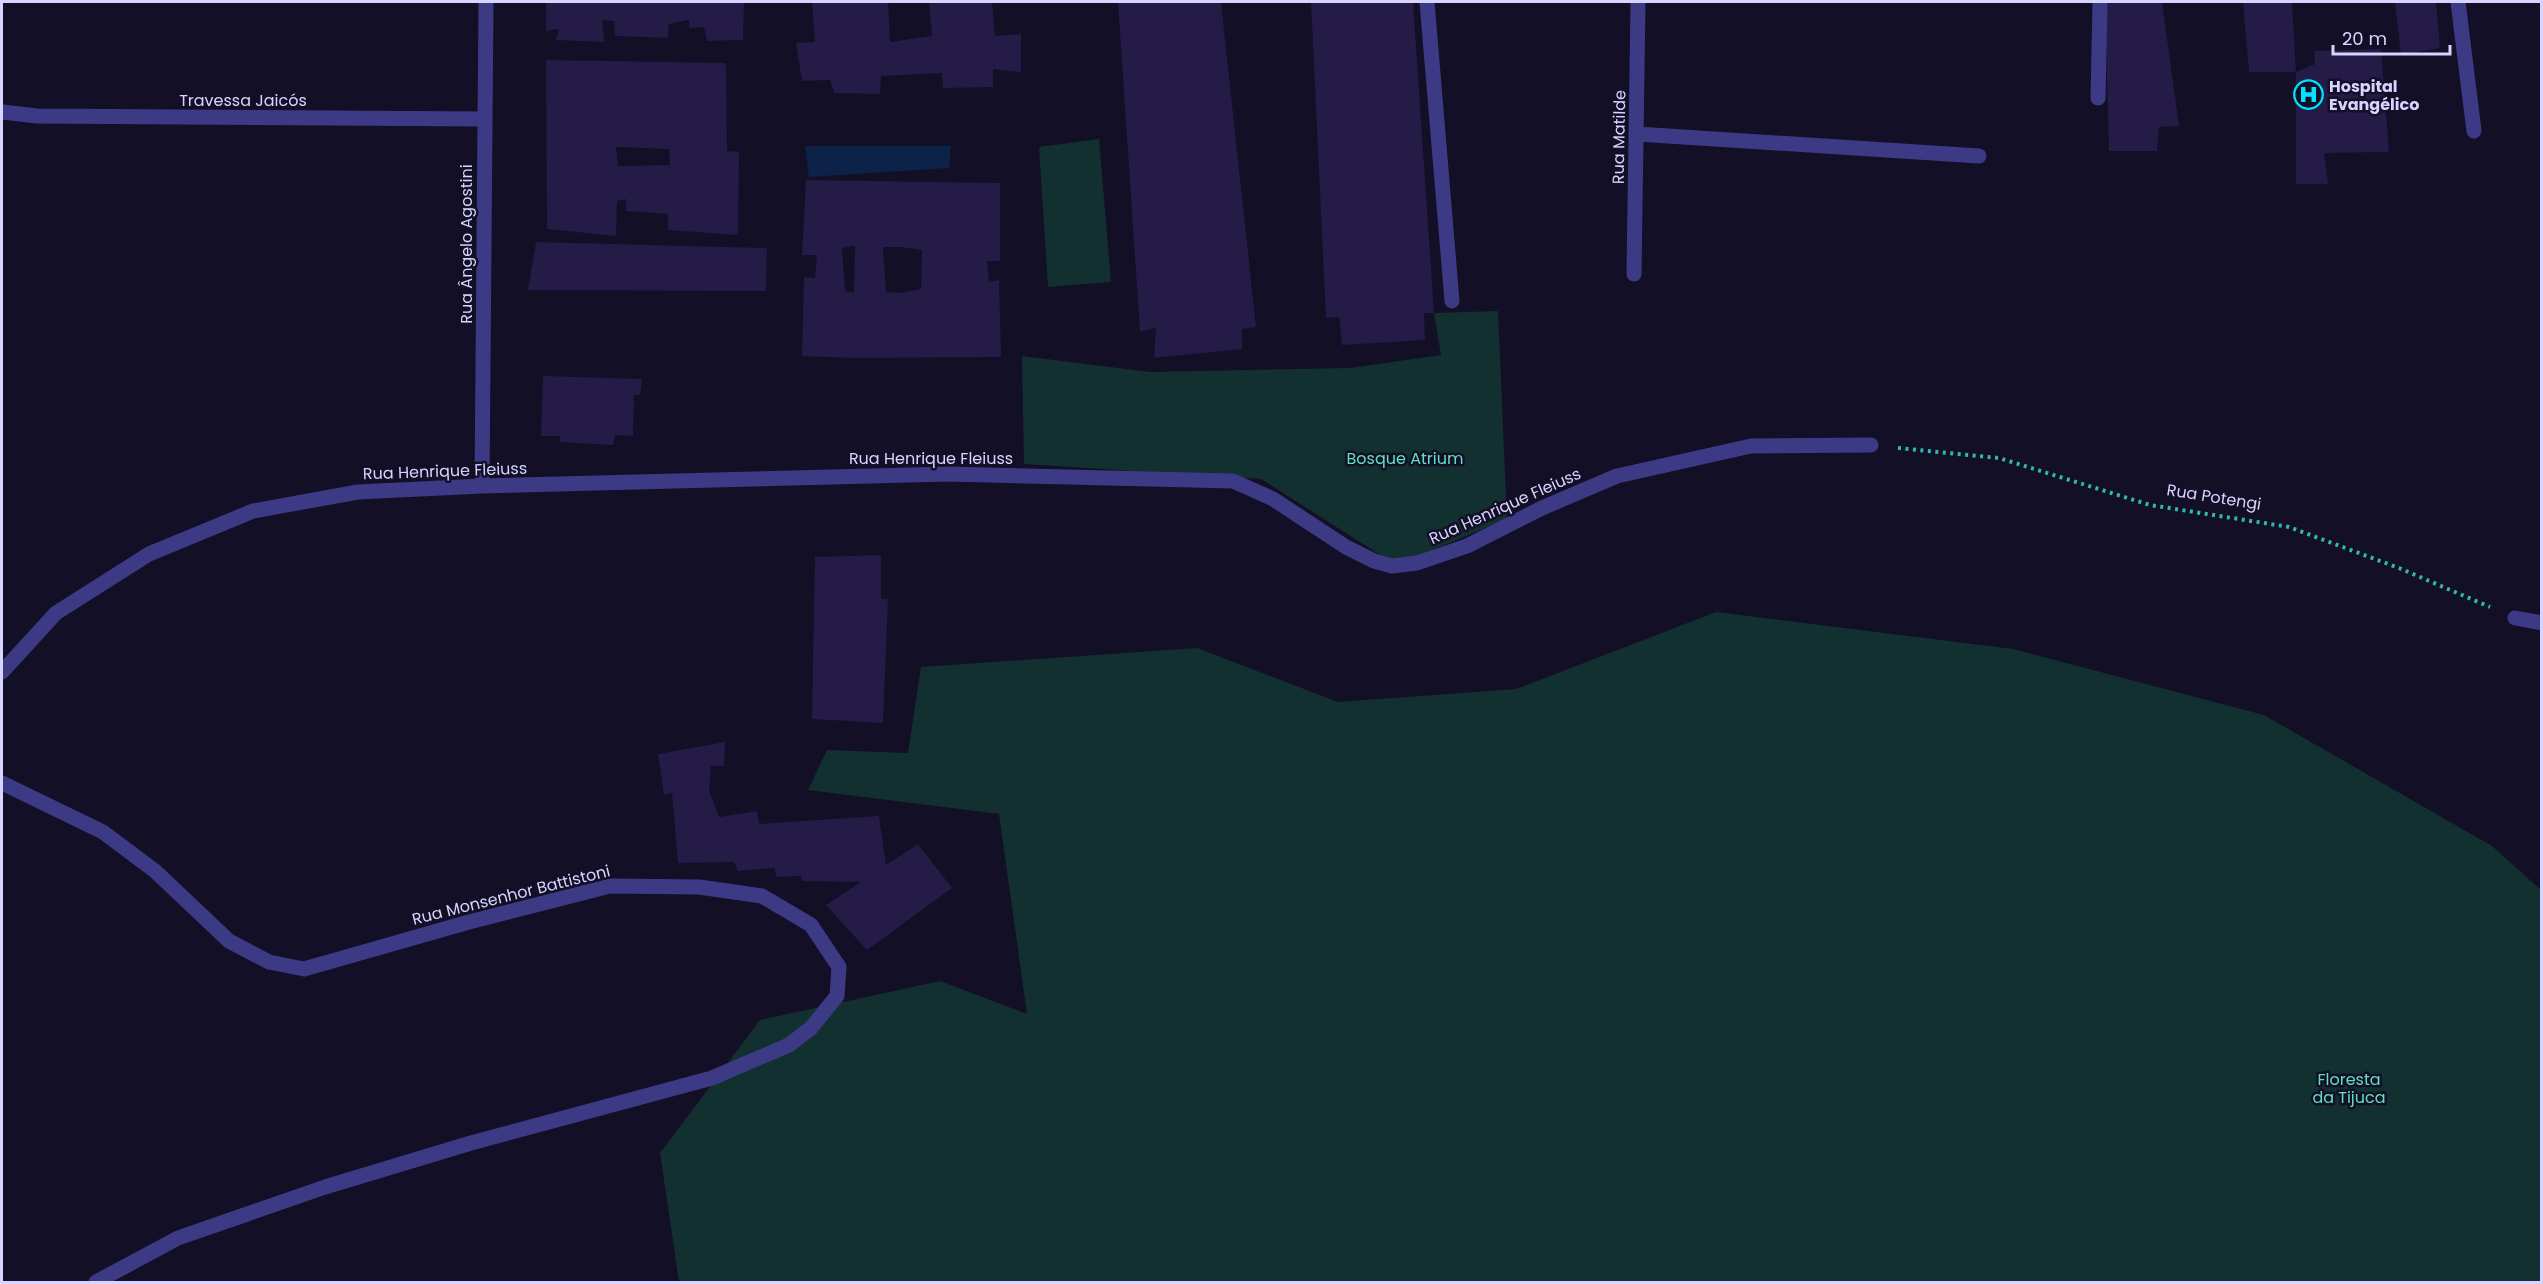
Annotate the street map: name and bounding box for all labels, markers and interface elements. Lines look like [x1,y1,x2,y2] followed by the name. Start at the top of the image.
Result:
[2333,18,2450,56] scale bar
[2342,26,2387,51] text: 20 m
[2329,75,2419,116] place label: Hospital Evangélico
[2292,79,2324,111] hospital icon: Hospital Evangélico
[179,89,307,112] street label: Travessa Jaicós
[1607,90,1631,184] street label: Rua Matilde
[455,164,478,324] street label: Rua Ângelo Agostini
[849,447,1013,470] street label: Rua Henrique Fleiuss
[1347,447,1463,470] park label: Bosque Atrium
[363,457,527,485] street label: Rua Henrique Fleiuss
[1425,462,1585,550] street label: Rua Henrique Fleiuss
[2165,478,2263,516] street label: Rua Potengi
[410,859,612,931] street label: Rua Monsenhor Battistoni
[2312,1068,2386,1109] park label: Floresta da Tijuca

